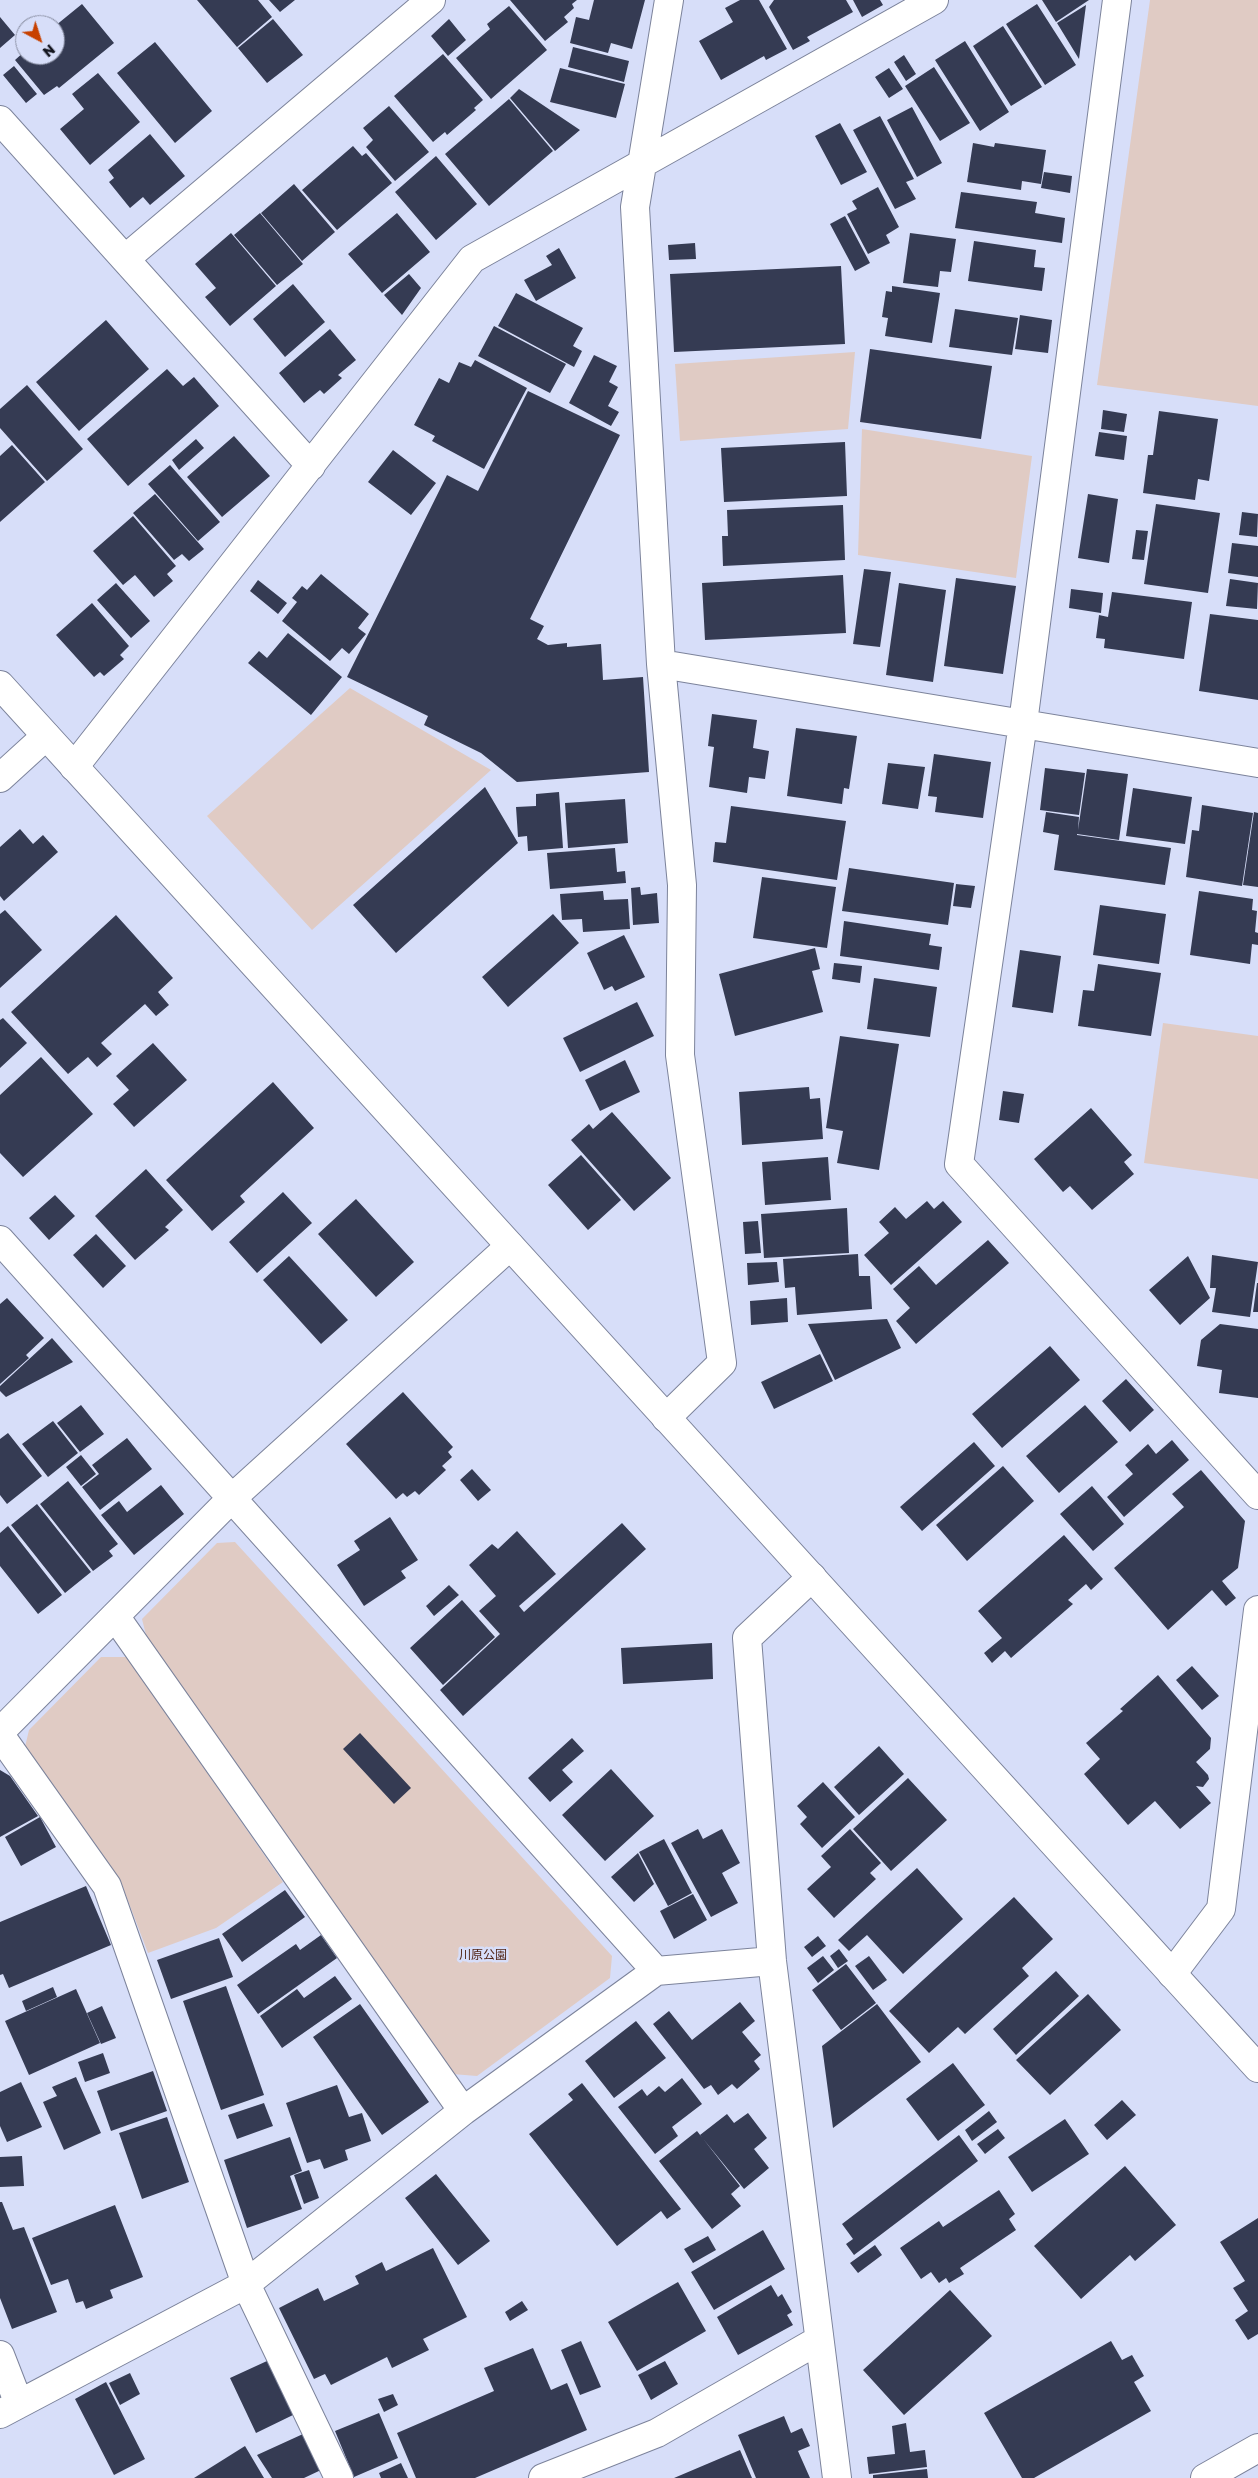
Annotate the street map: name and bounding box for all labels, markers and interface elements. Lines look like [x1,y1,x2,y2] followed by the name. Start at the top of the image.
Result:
[15,15,65,65] north arrow
[40,41,59,61] text: N
[459,1948,507,1962] park label: 川原公園

